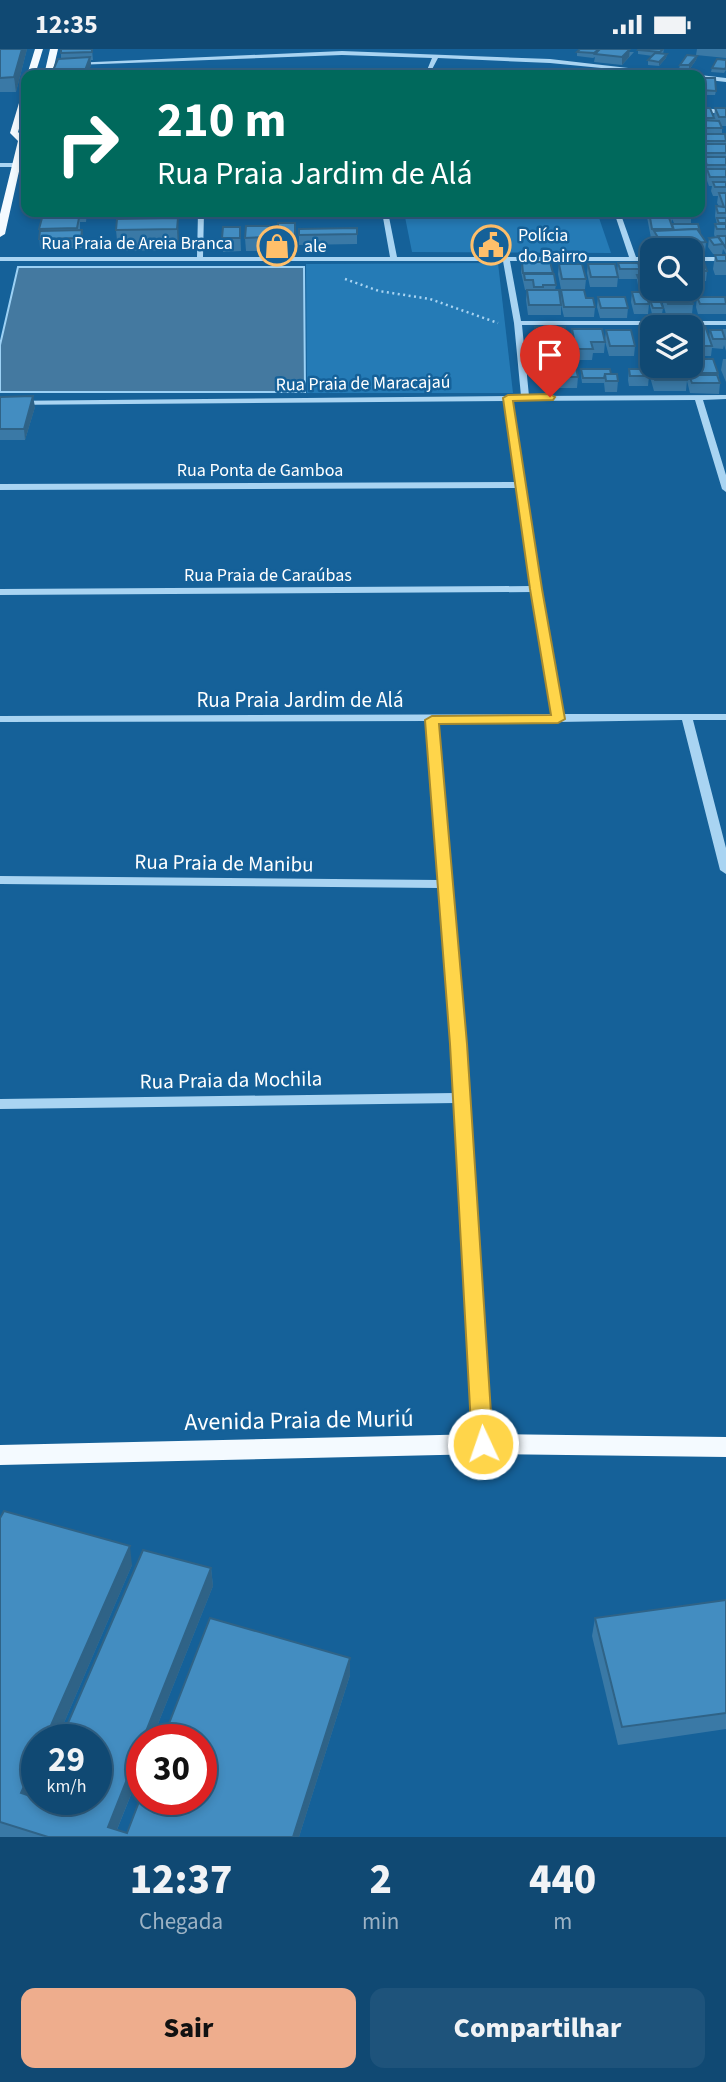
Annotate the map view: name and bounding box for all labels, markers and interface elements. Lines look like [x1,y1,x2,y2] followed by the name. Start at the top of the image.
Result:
[35,6,98,43] text: 12:35
[157,86,286,156] text: 210 m
[42,98,133,189] icon: right
[157,151,473,197] text: Rua Praia Jardim de Alá
[518,223,588,269] place label: Polícia do Bairro
[470,224,512,266] public building icon: Polícia do Bairro
[256,225,298,267] shop icon: ale
[41,231,233,256] street label: Rua Praia de Areia Branca
[304,234,327,259] place label: ale
[640,238,703,378] map controls
[640,238,703,301] button: search
[640,315,703,378] button: layers
[520,325,580,397] pin
[531,336,569,374] icon: arrive
[275,369,451,398] street label: Rua Praia de Maracajaú
[177,458,343,483] street label: Rua Ponta de Gamboa
[184,563,352,588] street label: Rua Praia de Caraúbas
[196,685,404,715] street label: Rua Praia Jardim de Alá
[134,846,314,880] street label: Rua Praia de Manibu
[139,1063,323,1097] street label: Rua Praia da Mochila
[184,1401,414,1440] street label: Avenida Praia de Muriú
[446,1407,520,1481] position arrow
[126,1724,217,1815] speed limit sign: 30
[48,1735,85,1785] text: 29
[47,1774,86,1799] text: km/h
[130,1850,232,1910] text: 12:37
[369,1850,392,1910] text: 2
[529,1850,596,1910] text: 440
[139,1905,223,1938] text: Chegada
[362,1905,399,1938] text: min
[553,1905,572,1938] text: m
[21,1988,356,2068] button: Sair
[370,1988,705,2068] button: Compartilhar

